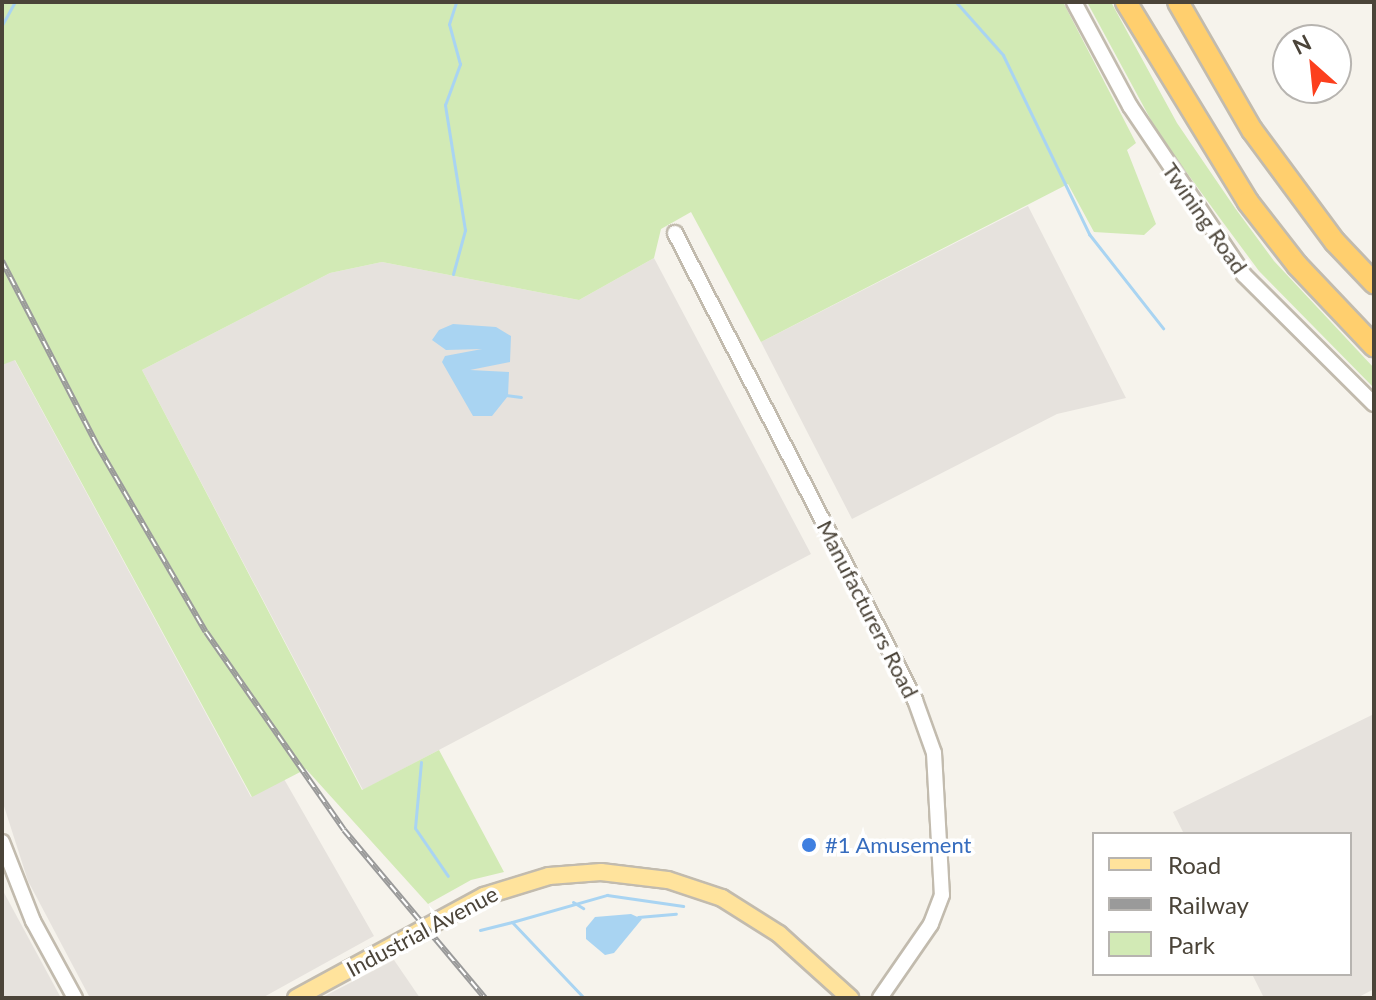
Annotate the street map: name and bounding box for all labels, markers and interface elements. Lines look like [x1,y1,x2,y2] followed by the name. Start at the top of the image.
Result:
[1272,24,1352,104] north arrow
[1288,28,1315,60] text: N
[1157,157,1253,279] street label: Twining Road
[812,516,924,702] street label: Manufacturers Road
[825,832,972,858] place label: #1 Amusement
[1092,832,1352,976] legend
[800,836,818,854] marker: #1 Amusement
[1168,850,1221,879] text: Road
[342,880,502,982] street label: Industrial Avenue
[1168,890,1249,919] text: Railway
[1168,930,1215,959] text: Park

